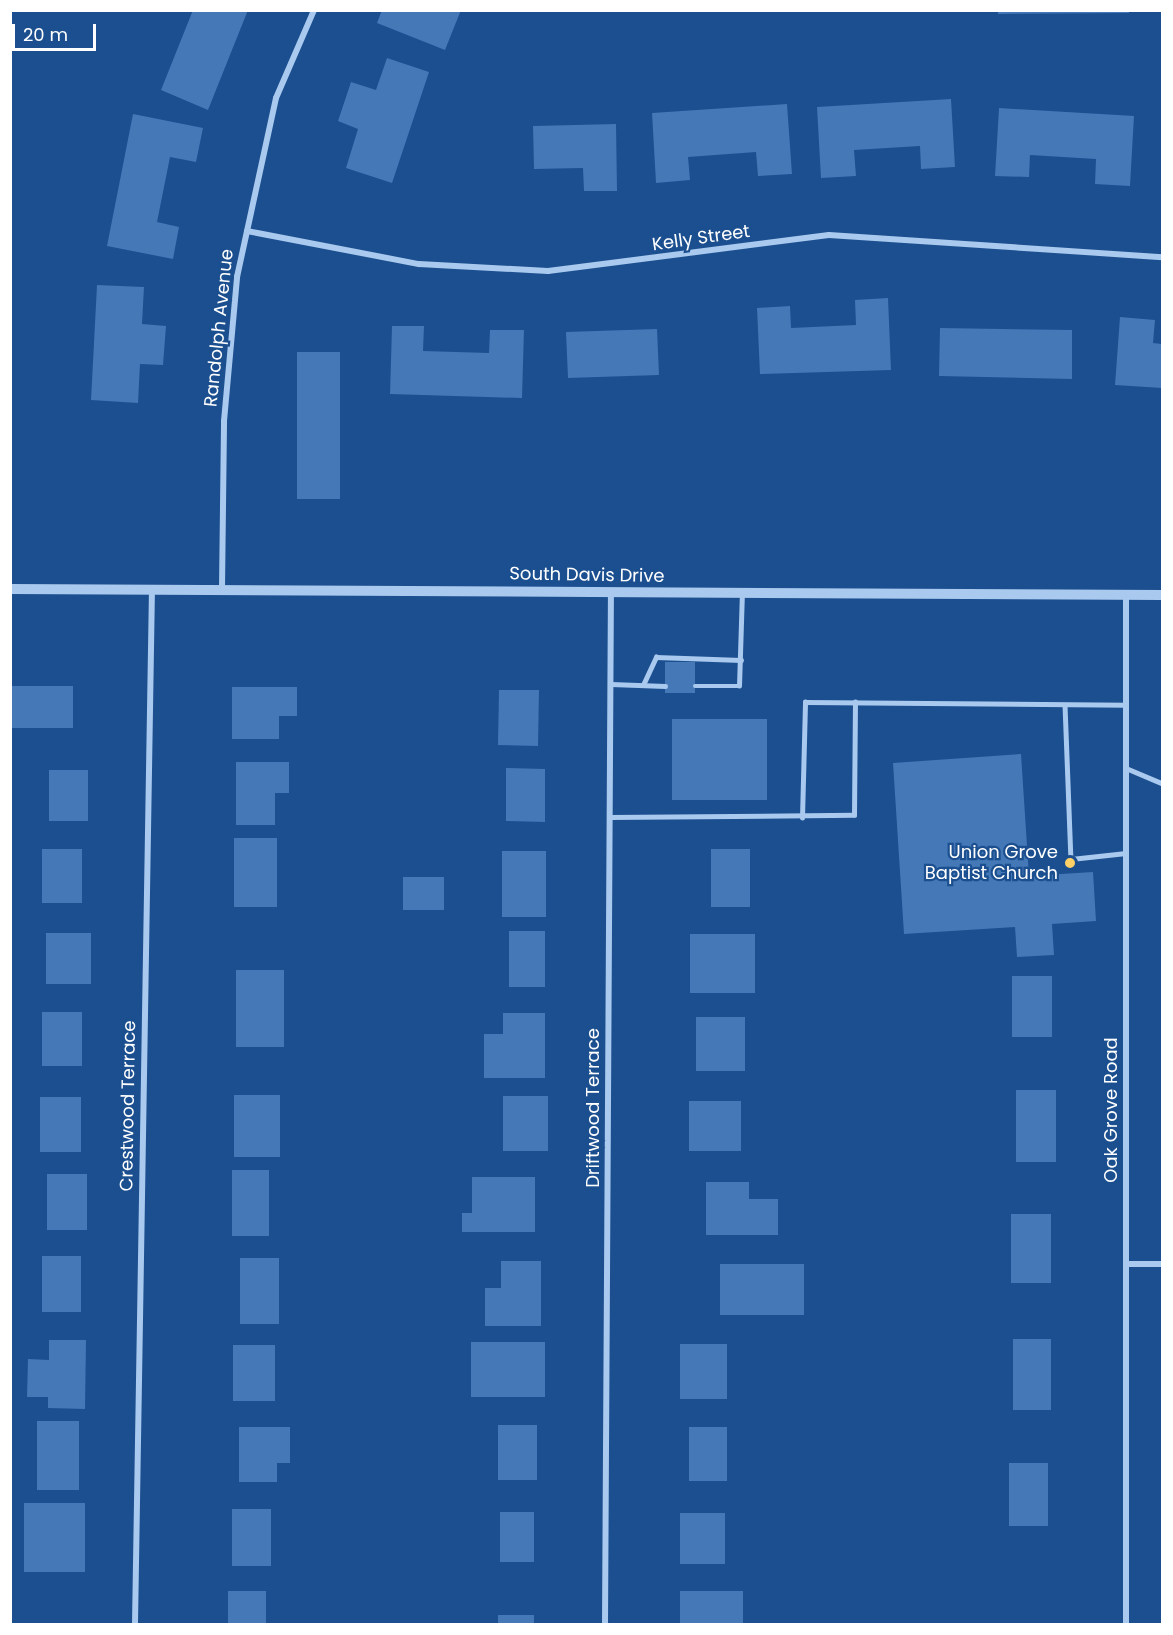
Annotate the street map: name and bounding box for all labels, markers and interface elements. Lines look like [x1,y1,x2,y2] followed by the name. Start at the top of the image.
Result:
[15,12,99,50] scale bar
[23,22,68,47] text: 20 m
[651,220,751,256] street label: Kelly Street
[200,248,238,408] street label: Randolph Avenue
[509,563,665,587] street label: South Davis Drive
[925,842,1058,884] place label: Union Grove Baptist Church
[1063,856,1077,870] marker: Union Grove Baptist Church
[116,1020,140,1192] street label: Crestwood Terrace
[582,1028,604,1188] street label: Driftwood Terrace
[1100,1037,1122,1183] street label: Oak Grove Road

